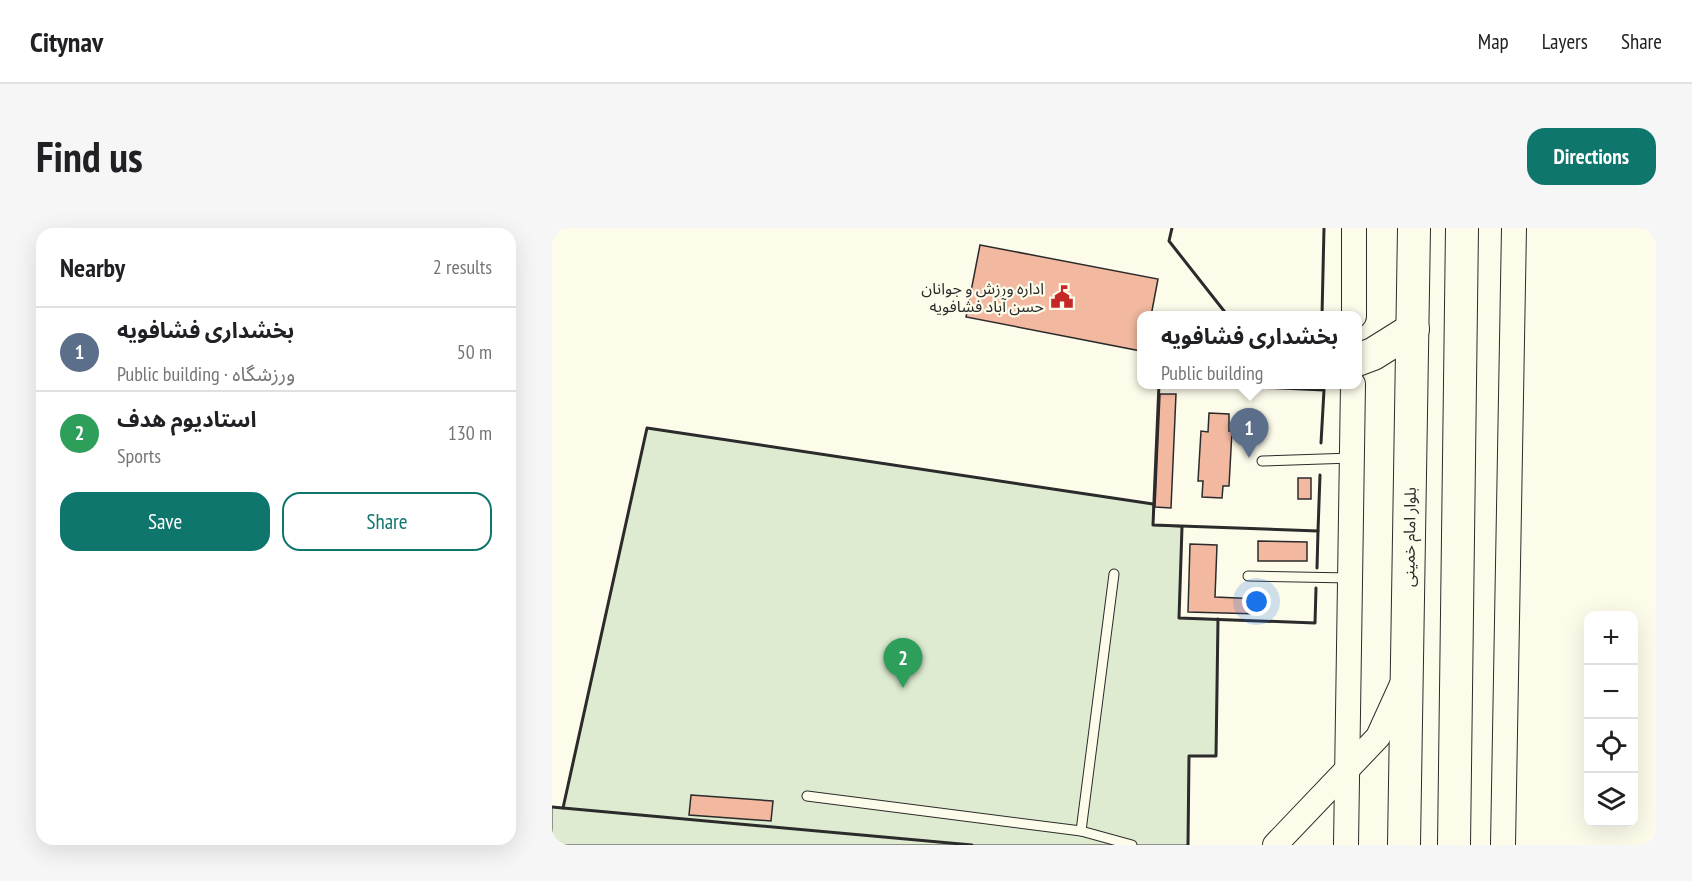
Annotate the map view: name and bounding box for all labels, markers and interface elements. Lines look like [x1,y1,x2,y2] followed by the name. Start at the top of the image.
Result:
[30,23,103,60] text: Citynav
[1478,28,1509,55] text: Map
[1542,28,1588,55] text: Layers
[1621,28,1662,55] text: Share
[1527,128,1656,185] button: Directions
[36,129,143,184] text: Find us
[60,251,125,284] text: Nearby
[433,254,492,280] text: 2 results
[921,278,1044,316] place label: اداره ورزش و جوانان حسن آباد فشافویه
[1049,284,1075,310] public building icon: اداره ورزش و جوانان حسن آباد فشافویه
[1137,311,1362,389] popup
[117,316,294,344] text: بخشداری فشافویه
[1161,322,1338,350] text: بخشداری فشافویه
[75,339,84,365] text: 1
[457,339,492,365] text: 50 m
[1161,360,1264,386] text: Public building
[117,361,295,387] text: Public building · ورزشگاه
[117,405,256,433] text: استادیوم هدف
[1230,408,1268,458] pin: 1
[75,420,84,446] text: 2
[448,420,492,446] text: 130 m
[117,443,161,469] text: Sports
[1398,487,1423,587] street label: بلوار امام خمینی
[60,492,270,551] button: Save
[282,492,492,551] button: Share
[1242,587,1271,616] your location
[1584,611,1638,827] map controls
[1584,611,1638,665] button: +
[884,638,922,688] pin: 2
[1584,665,1638,719] button: −
[1584,719,1638,773] button: locate
[1584,773,1638,827] button: layers

